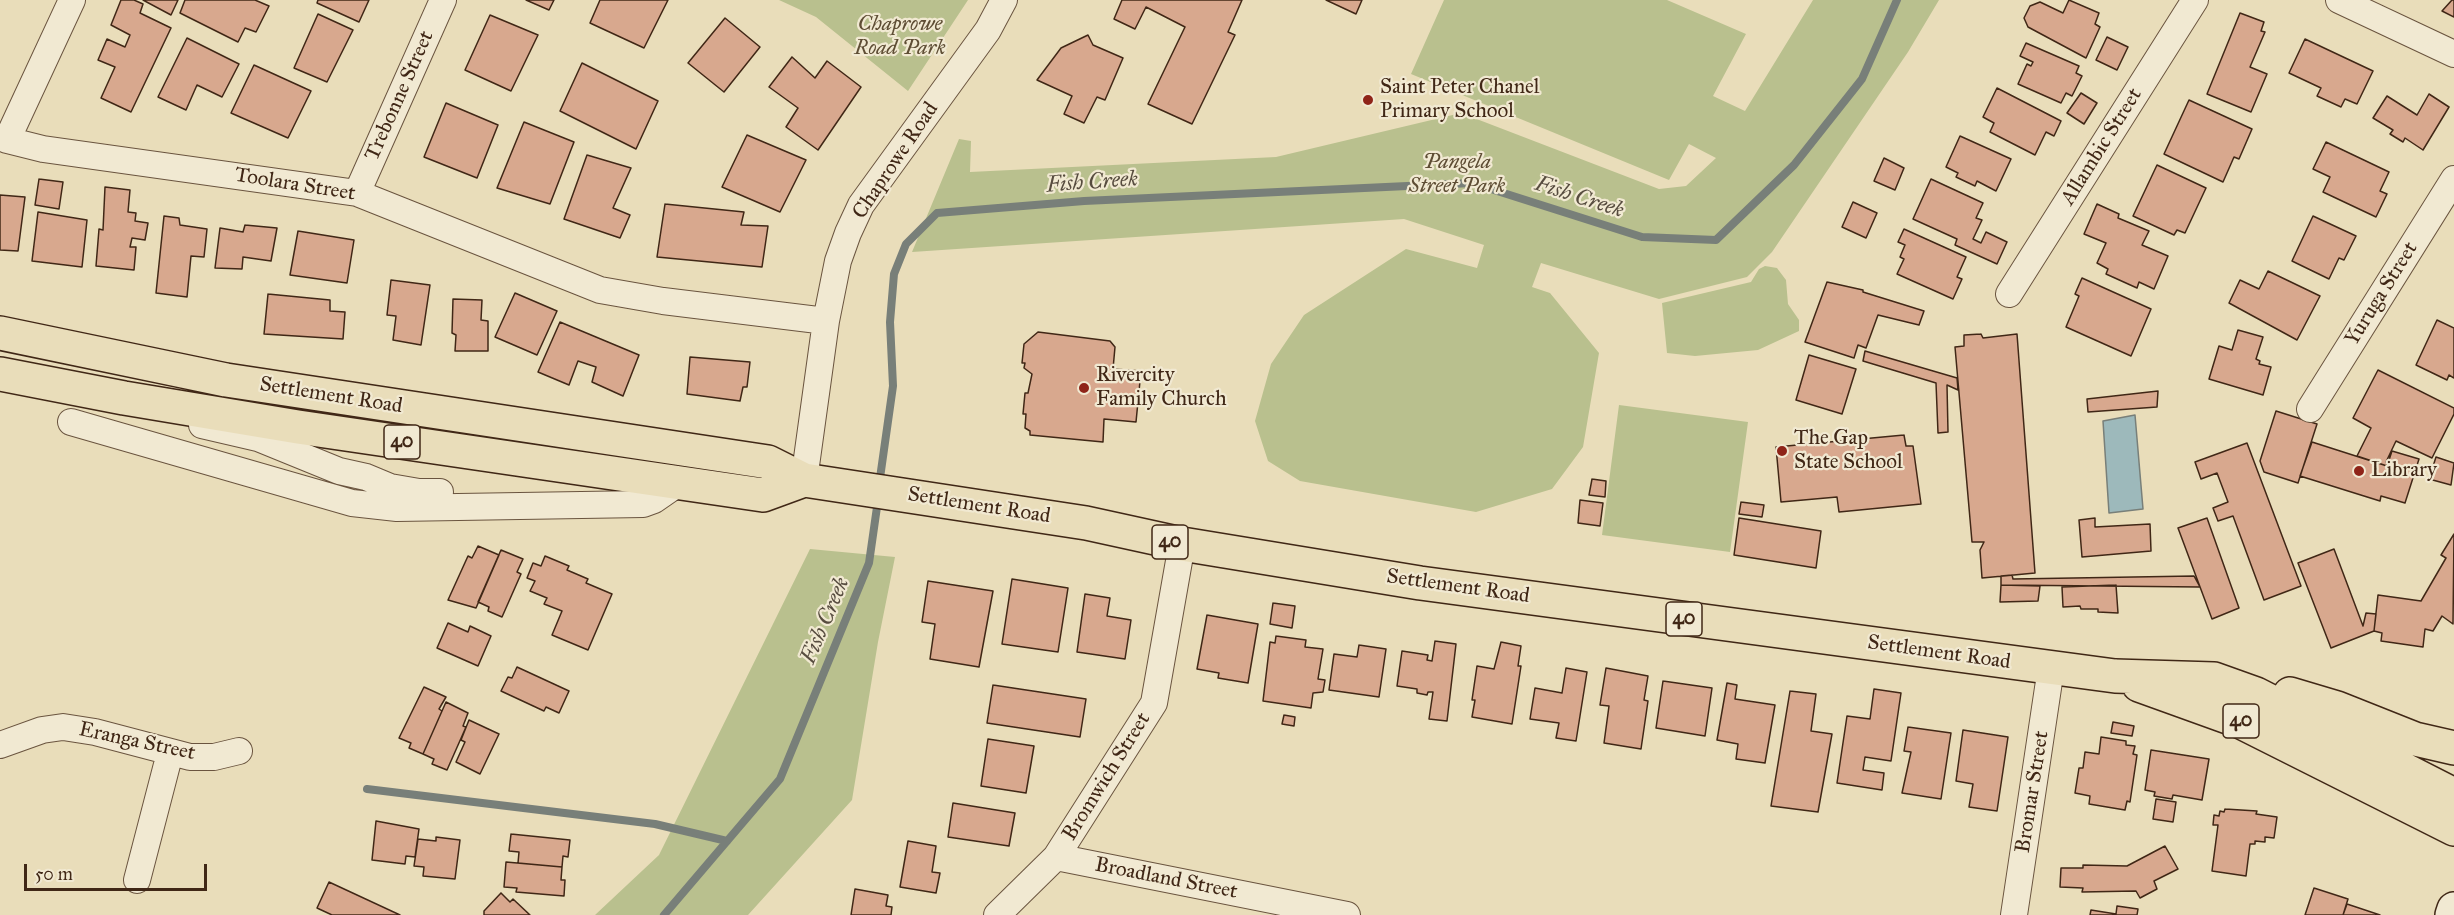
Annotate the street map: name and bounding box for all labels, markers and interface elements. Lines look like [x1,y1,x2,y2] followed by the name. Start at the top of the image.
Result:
[854,12,946,62] park label: Chaprowe Road Park
[360,27,440,165] street label: Trebonne Street
[1380,75,1539,125] place label: Saint Peter Chanel Primary School
[2056,84,2148,210] street label: Allambic Street
[1361,93,1375,107] marker: Saint Peter Chanel Primary School
[848,98,944,224] street label: Chaprowe Road
[1409,150,1505,200] park label: Pangela Street Park
[233,163,357,207] street label: Toolara Street
[1045,167,1139,199] water label: Fish Creek
[1531,171,1627,225] water label: Fish Creek
[2340,237,2424,351] street label: Yuruga Street
[1096,363,1227,413] place label: Rivercity Family Church
[258,372,404,420] street label: Settlement Road
[1077,381,1091,395] marker: Rivercity Family Church
[384,425,420,459] road number: 40
[1794,426,1903,476] place label: The Gap State School
[1775,444,1789,458] marker: The Gap State School
[2371,458,2437,484] place label: Library
[2352,464,2366,478] marker: Library
[906,482,1052,530] street label: Settlement Road
[1152,525,1188,559] road number: 40
[1385,564,1531,610] street label: Settlement Road
[796,574,856,668] water label: Fish Creek
[1666,602,1702,636] road number: 40
[1866,630,2012,676] street label: Settlement Road
[2223,704,2259,738] road number: 40
[1058,708,1156,846] street label: Bromwich Street
[76,717,198,767] street label: Eranga Street
[2011,729,2055,855] street label: Bromar Street
[27,852,210,890] scale bar
[1092,853,1240,905] street label: Broadland Street
[35,863,73,885] text: 50 m

